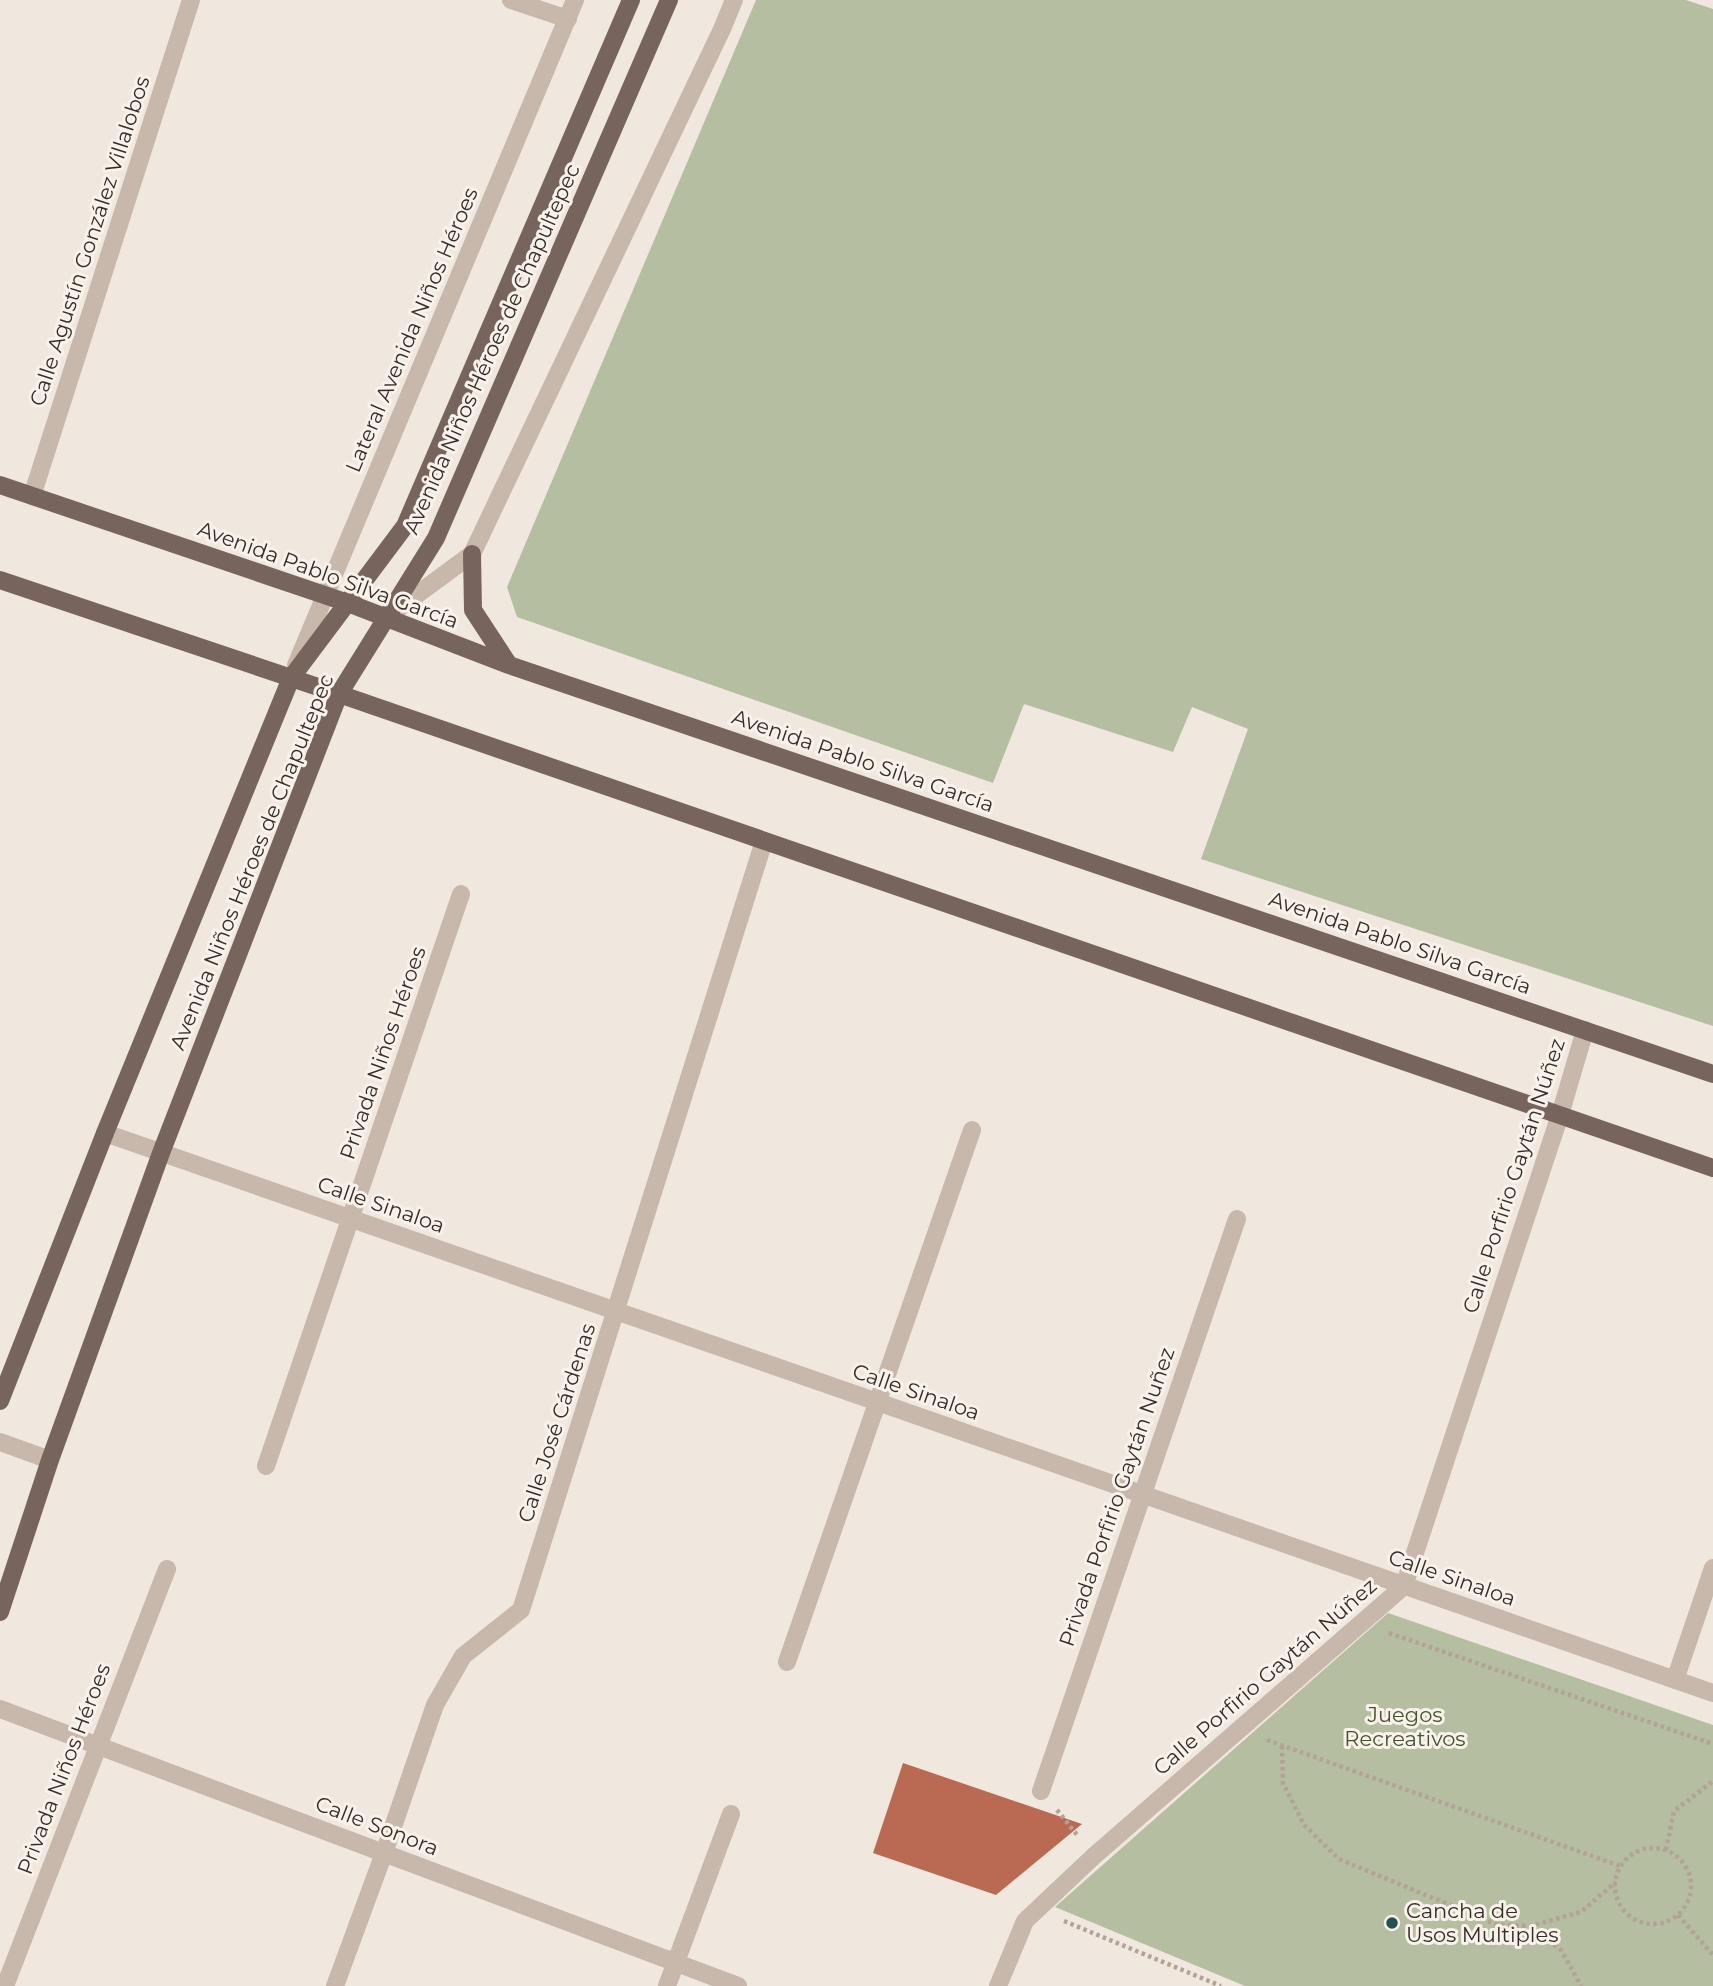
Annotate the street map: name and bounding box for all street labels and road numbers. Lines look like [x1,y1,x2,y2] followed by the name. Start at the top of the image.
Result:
[24,73,155,409] street label: Calle Agustín González Villalobos
[398,160,585,538] street label: Avenida Niños Héroes de Chapultepec
[340,184,483,476] street label: Lateral Avenida Niños Héroes
[194,516,462,633] street label: Avenida Pablo Silva García
[164,670,339,1053] street label: Avenida Niños Héroes de Chapultepec
[729,704,997,817] street label: Avenida Pablo Silva García
[1266,886,1534,999] street label: Avenida Pablo Silva García
[334,943,431,1163] street label: Privada Niños Héroes
[1457,1035,1570,1316] street label: Calle Porfirio Gaytán Núñez
[314,1171,448,1238] street label: Calle Sinaloa
[513,1320,601,1525] street label: Calle José Cárdenas
[1053,1344,1180,1650] street label: Privada Porfirio Gaytán Nuñez
[849,1358,983,1425] street label: Calle Sinaloa
[1385,1544,1519,1611] street label: Calle Sinaloa
[1148,1573,1381,1780] street label: Calle Porfirio Gaytán Núñez
[12,1660,115,1878] street label: Privada Niños Héroes
[312,1791,442,1860] street label: Calle Sonora

